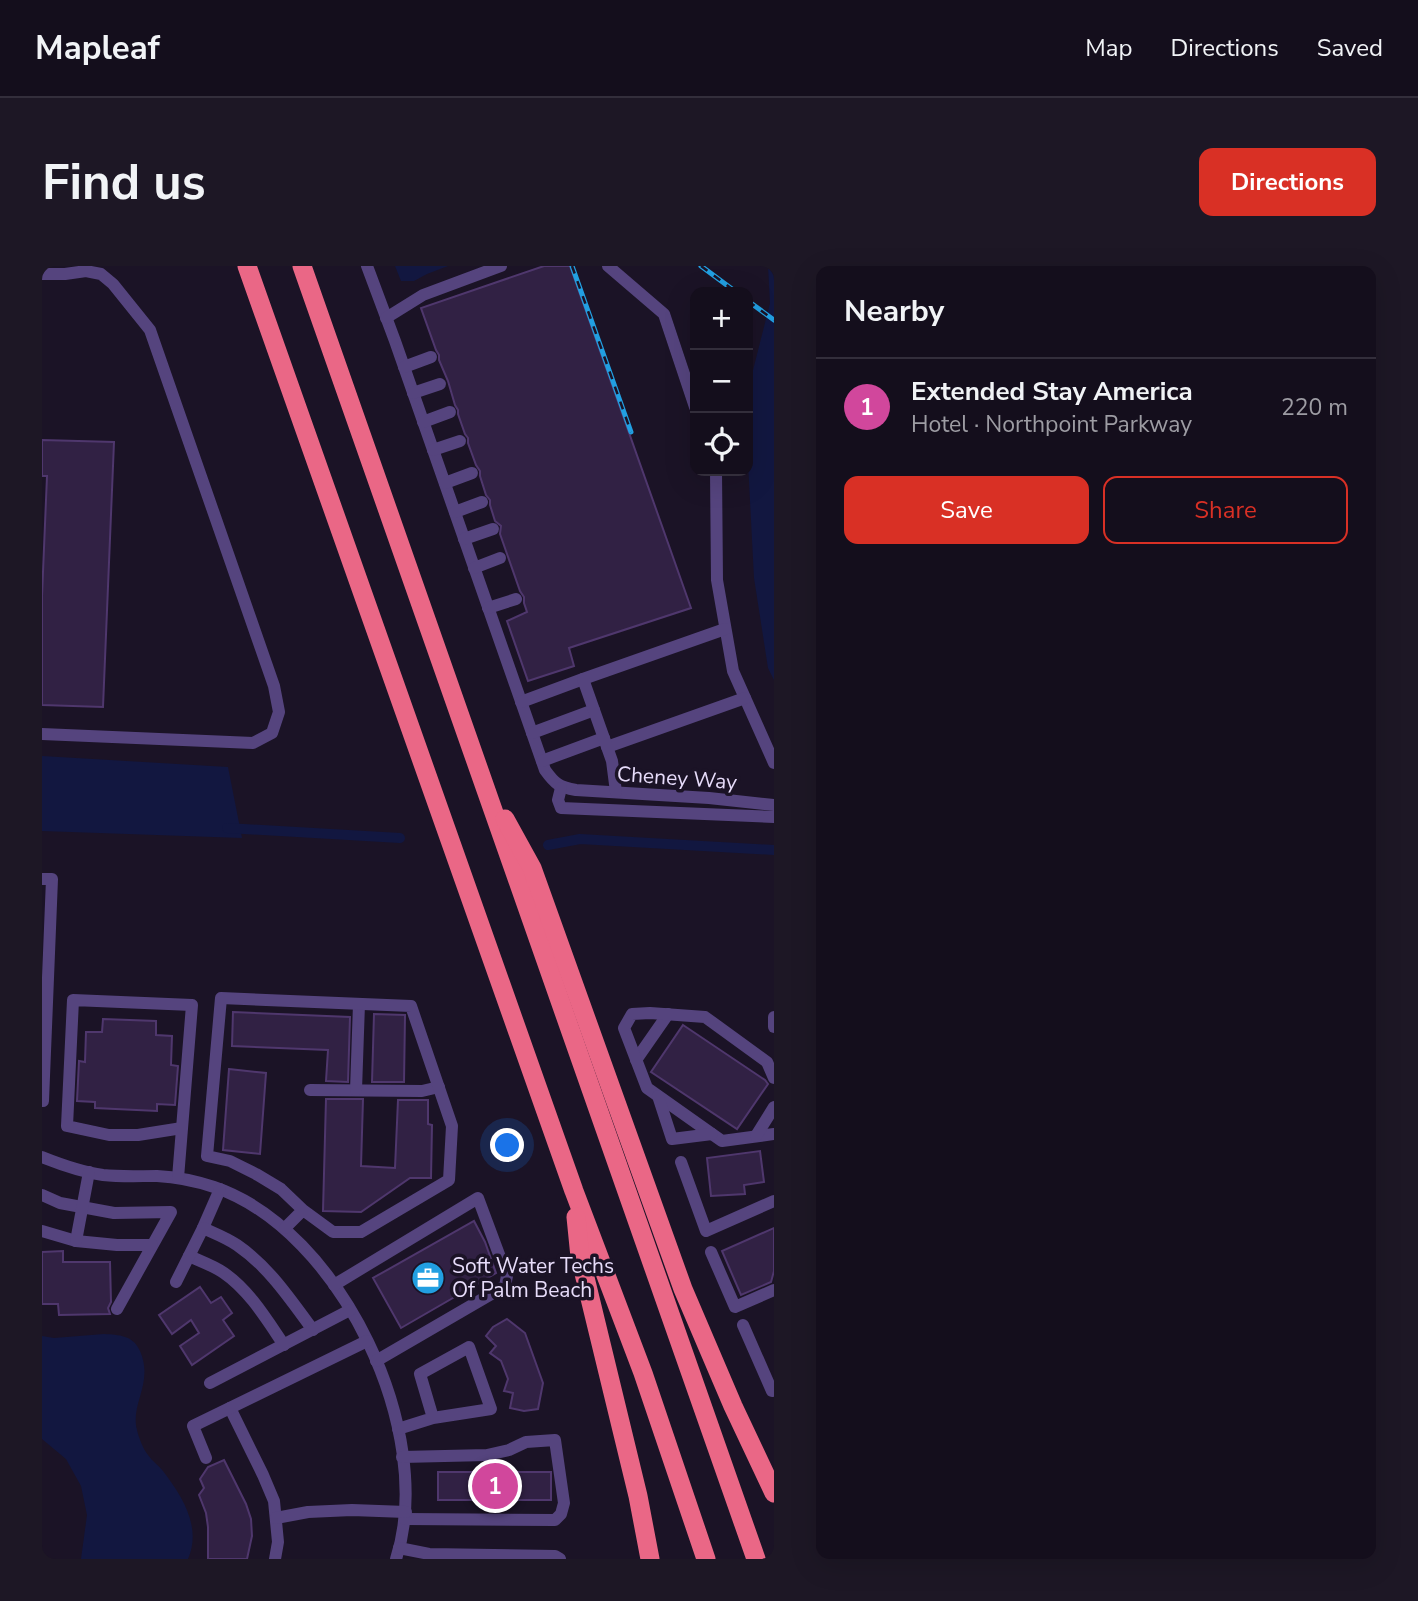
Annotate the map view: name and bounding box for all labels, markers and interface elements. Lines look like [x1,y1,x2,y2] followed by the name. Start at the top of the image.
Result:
[35,26,160,71] text: Mapleaf
[1085,32,1132,64] text: Map
[1170,32,1279,64] text: Directions
[1317,32,1383,64] text: Saved
[1199,148,1376,216] button: Directions
[42,149,206,216] text: Find us
[690,287,753,476] map controls
[690,287,753,350] button: +
[844,291,944,332] text: Nearby
[690,350,753,413] button: −
[911,374,1193,409] text: Extended Stay America
[860,392,874,423] text: 1
[1281,392,1348,423] text: 220 m
[911,409,1192,440] text: Hotel · Northpoint Parkway
[690,413,753,476] button: locate
[844,476,1089,544] button: Save
[1103,476,1348,544] button: Share
[616,760,738,796] street label: Cheney Way
[490,1128,524,1162] your location
[452,1252,614,1304] place label: Soft Water Techs Of Palm Beach
[409,1259,447,1297] office icon: Soft Water Techs Of Palm Beach
[472,1460,518,1512] pin: 1

